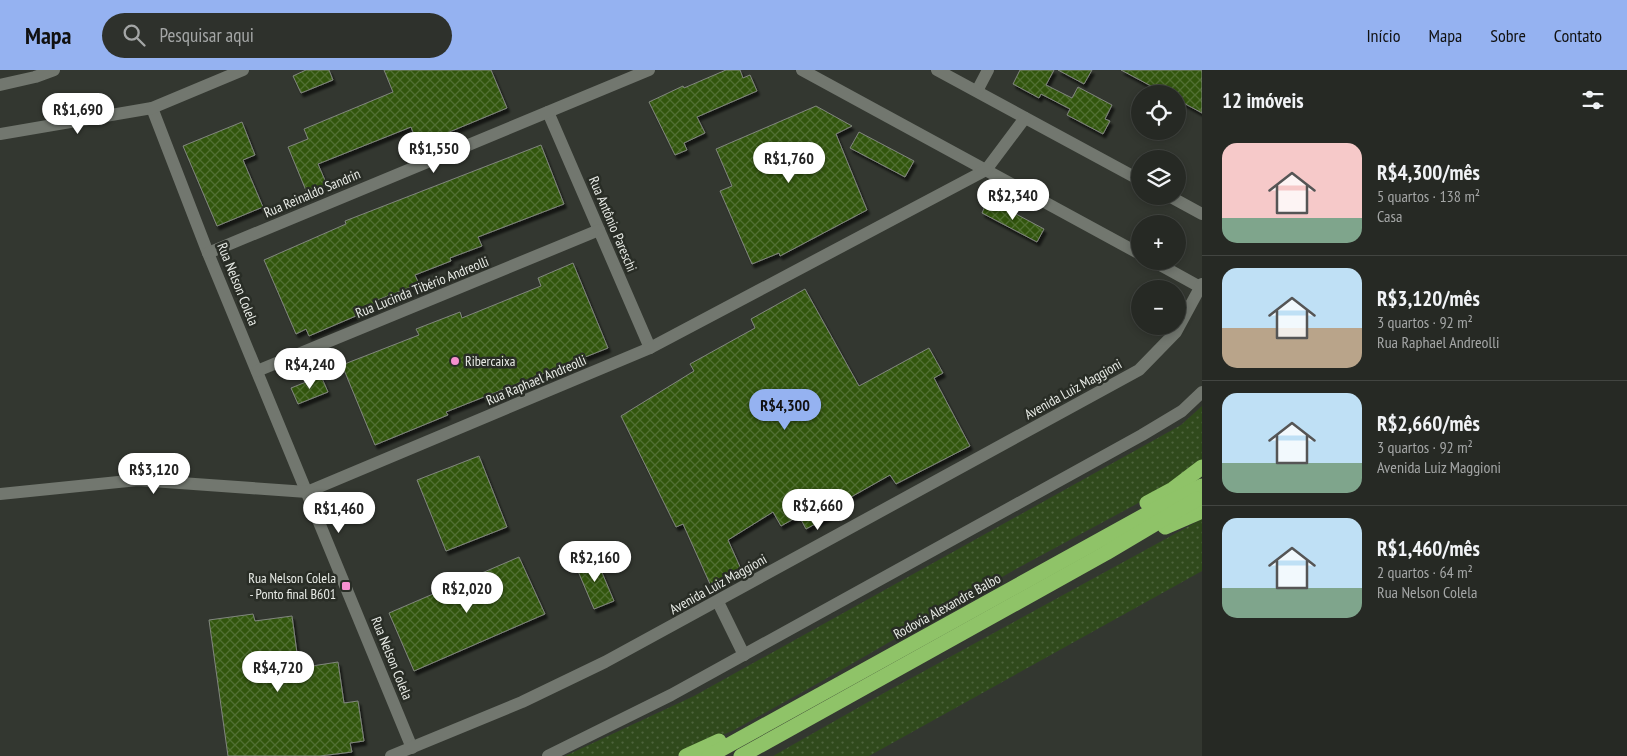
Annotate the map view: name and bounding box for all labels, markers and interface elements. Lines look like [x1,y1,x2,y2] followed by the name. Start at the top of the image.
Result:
[102,13,452,58] search box
[25,20,72,51] text: Mapa
[120,21,148,49] icon: search
[160,23,254,47] text: Pesquisar aqui
[1366,24,1400,47] text: Início
[1428,24,1462,47] text: Mapa
[1490,24,1526,47] text: Sobre
[1554,24,1602,47] text: Contato
[1131,85,1186,335] map controls
[1131,85,1186,140] button: locate
[1579,86,1607,114] icon: filters
[1222,87,1303,114] text: 12 imóveis
[32,92,124,135] pin: R$1,690
[53,99,103,119] text: R$1,690
[388,132,480,174] pin: R$1,550
[409,138,459,158] text: R$1,550
[743,142,835,184] pin: R$1,760
[764,148,814,168] text: R$1,760
[1131,150,1186,205] button: layers
[1377,159,1480,186] text: R$4,300/mês
[1262,163,1322,223] icon: home
[261,165,363,221] street label: Rua Reinaldo Sandrin
[585,174,641,274] street label: Rua Antônio Pareschi
[967,178,1059,221] pin: R$2,340
[988,185,1038,205] text: R$2,340
[1377,186,1480,206] text: 5 quartos · 138 m²
[1377,206,1402,226] text: Casa
[1131,215,1186,270] button: +
[213,240,263,328] street label: Rua Nelson Colela
[353,252,491,322] street label: Rua Lucinda Tibério Andreolli
[1131,280,1186,335] button: −
[1377,285,1480,312] text: R$3,120/mês
[1262,288,1322,348] icon: home
[1377,312,1473,332] text: 3 quartos · 92 m²
[1377,332,1499,352] text: Rua Raphael Andreolli
[264,348,356,390] pin: R$4,240
[483,351,589,409] street label: Rua Raphael Andreolli
[465,352,515,370] place label: Ribercaixa
[285,354,335,374] text: R$4,240
[449,355,461,367] marker: Ribercaixa
[1021,355,1125,423] street label: Avenida Luiz Maggioni
[739,388,831,431] pin: R$4,300
[760,395,810,415] text: R$4,300
[1377,410,1480,437] text: R$2,660/mês
[1262,413,1322,473] icon: home
[1377,437,1473,457] text: 3 quartos · 92 m²
[108,452,200,495] pin: R$3,120
[1377,457,1501,477] text: Avenida Luiz Maggioni
[129,459,179,479] text: R$3,120
[772,488,864,531] pin: R$2,660
[293,492,385,534] pin: R$1,460
[793,495,843,515] text: R$2,660
[314,498,364,518] text: R$1,460
[1377,535,1480,562] text: R$1,460/mês
[1262,538,1322,598] icon: home
[549,540,641,583] pin: R$2,160
[570,547,620,567] text: R$2,160
[666,550,770,618] street label: Avenida Luiz Maggioni
[1377,562,1473,582] text: 2 quartos · 64 m²
[248,569,336,603] place label: Rua Nelson Colela - Ponto final B601
[890,569,1004,643] street label: Rodovia Alexandre Balbo
[421,572,513,614] pin: R$2,020
[442,578,492,598] text: R$2,020
[340,580,352,592] marker: Rua Nelson Colela - Ponto final B601
[1377,582,1477,602] text: Rua Nelson Colela
[367,614,417,702] street label: Rua Nelson Colela
[232,650,324,693] pin: R$4,720
[253,657,303,677] text: R$4,720

